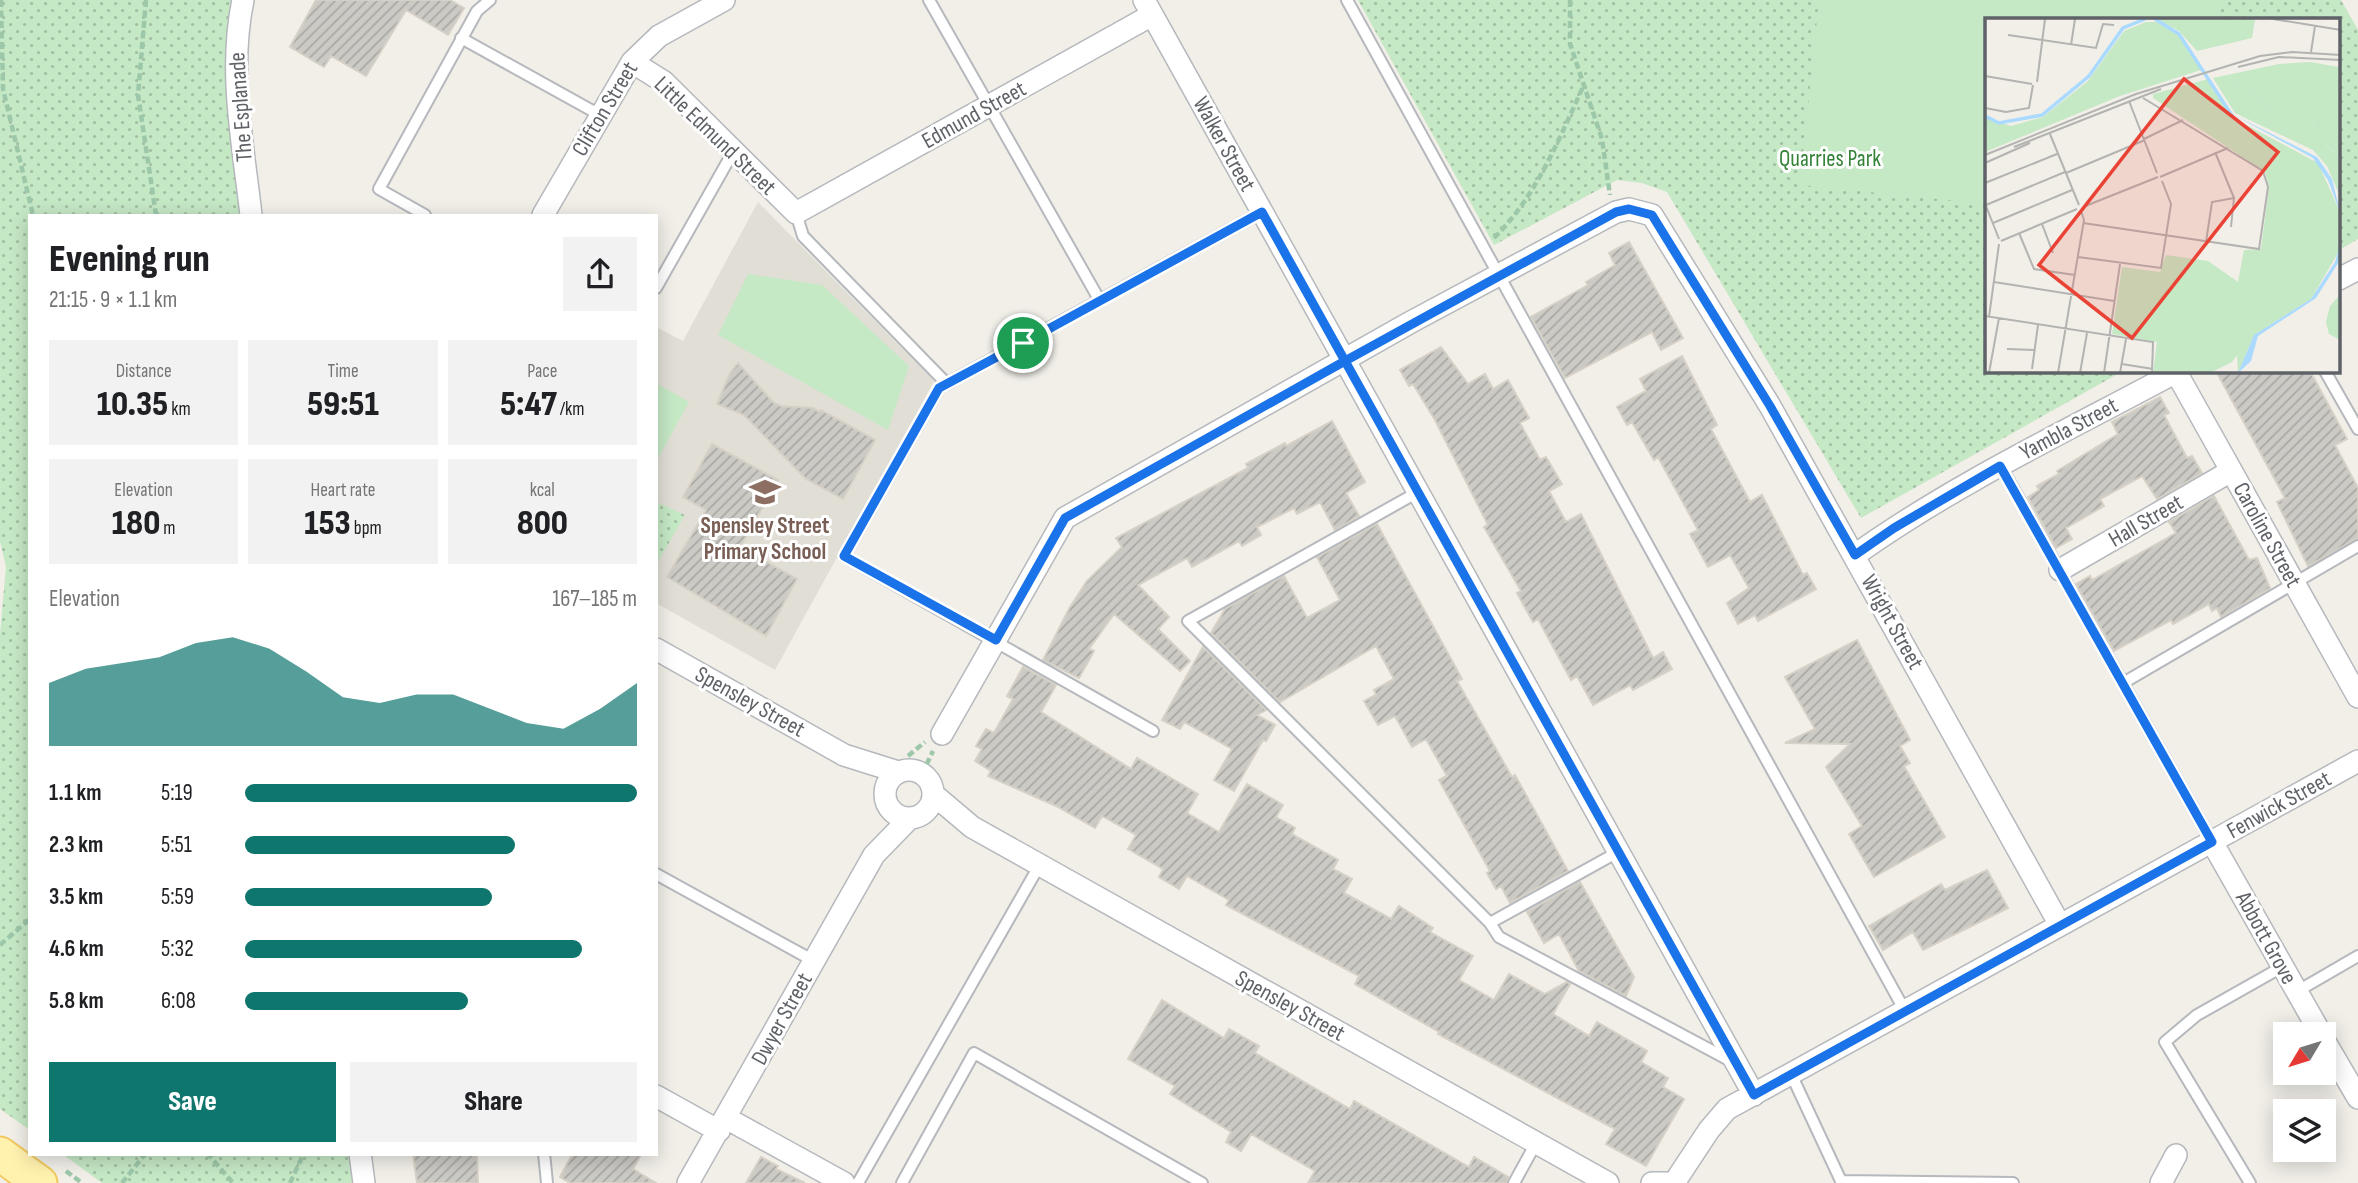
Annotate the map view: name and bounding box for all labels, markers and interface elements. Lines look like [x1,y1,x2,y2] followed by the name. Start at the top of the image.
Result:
[1985,18,2340,373] inset map
[223,51,259,163] street label: The Esplanade
[566,57,644,161] street label: Clifton Street
[648,71,782,201] street label: Little Edmund Street
[917,75,1031,155] street label: Edmund Street
[1187,92,1261,196] street label: Walker Street
[1779,145,1881,173] park label: Quarries Park
[49,237,210,282] text: Evening run
[563,237,637,311] button: share
[49,286,177,314] text: 21:15 · 9 × 1.1 km
[993,313,1053,373] pin
[1004,324,1042,362] icon: arrive
[116,360,172,383] text: Distance
[327,360,359,383] text: Time
[527,360,557,383] text: Pace
[97,383,168,426] text: 10.35
[307,383,379,426] text: 59:51
[500,383,557,426] text: 5:47
[2015,391,2123,467] street label: Yambla Street
[168,398,191,421] text: km
[557,398,585,421] text: /km
[748,475,782,509] school or university icon: Spensley Street Primary School
[2227,478,2307,592] street label: Caroline Street
[114,479,173,502] text: Elevation
[311,479,375,502] text: Heart rate
[530,479,555,502] text: kcal
[2104,489,2188,553] street label: Hall Street
[112,502,160,545] text: 180
[304,502,351,545] text: 153
[517,502,568,545] text: 800
[701,512,830,566] place label: Spensley Street Primary School
[160,517,176,540] text: m
[351,517,382,540] text: bpm
[1855,570,1929,674] street label: Wright Street
[49,585,120,613] text: Elevation
[552,585,637,613] text: 167–185 m
[690,660,810,744] street label: Spensley Street
[2222,765,2336,845] street label: Fenwick Street
[49,779,102,807] text: 1.1 km
[161,779,193,807] text: 5:19
[49,831,103,859] text: 2.3 km
[161,831,192,859] text: 5:51
[49,883,103,911] text: 3.5 km
[161,883,194,911] text: 5:59
[2229,886,2303,989] street label: Abbott Grove
[49,935,104,963] text: 4.6 km
[161,935,194,963] text: 5:32
[1230,964,1350,1048] street label: Spensley Street
[745,968,819,1070] street label: Dwyer Street
[49,987,104,1015] text: 5.8 km
[161,987,196,1015] text: 6:08
[2273,1022,2336,1085] north arrow
[2273,1022,2336,1162] map controls
[49,1062,336,1142] button: Save
[350,1062,637,1142] button: Share
[2273,1099,2336,1162] button: layers

